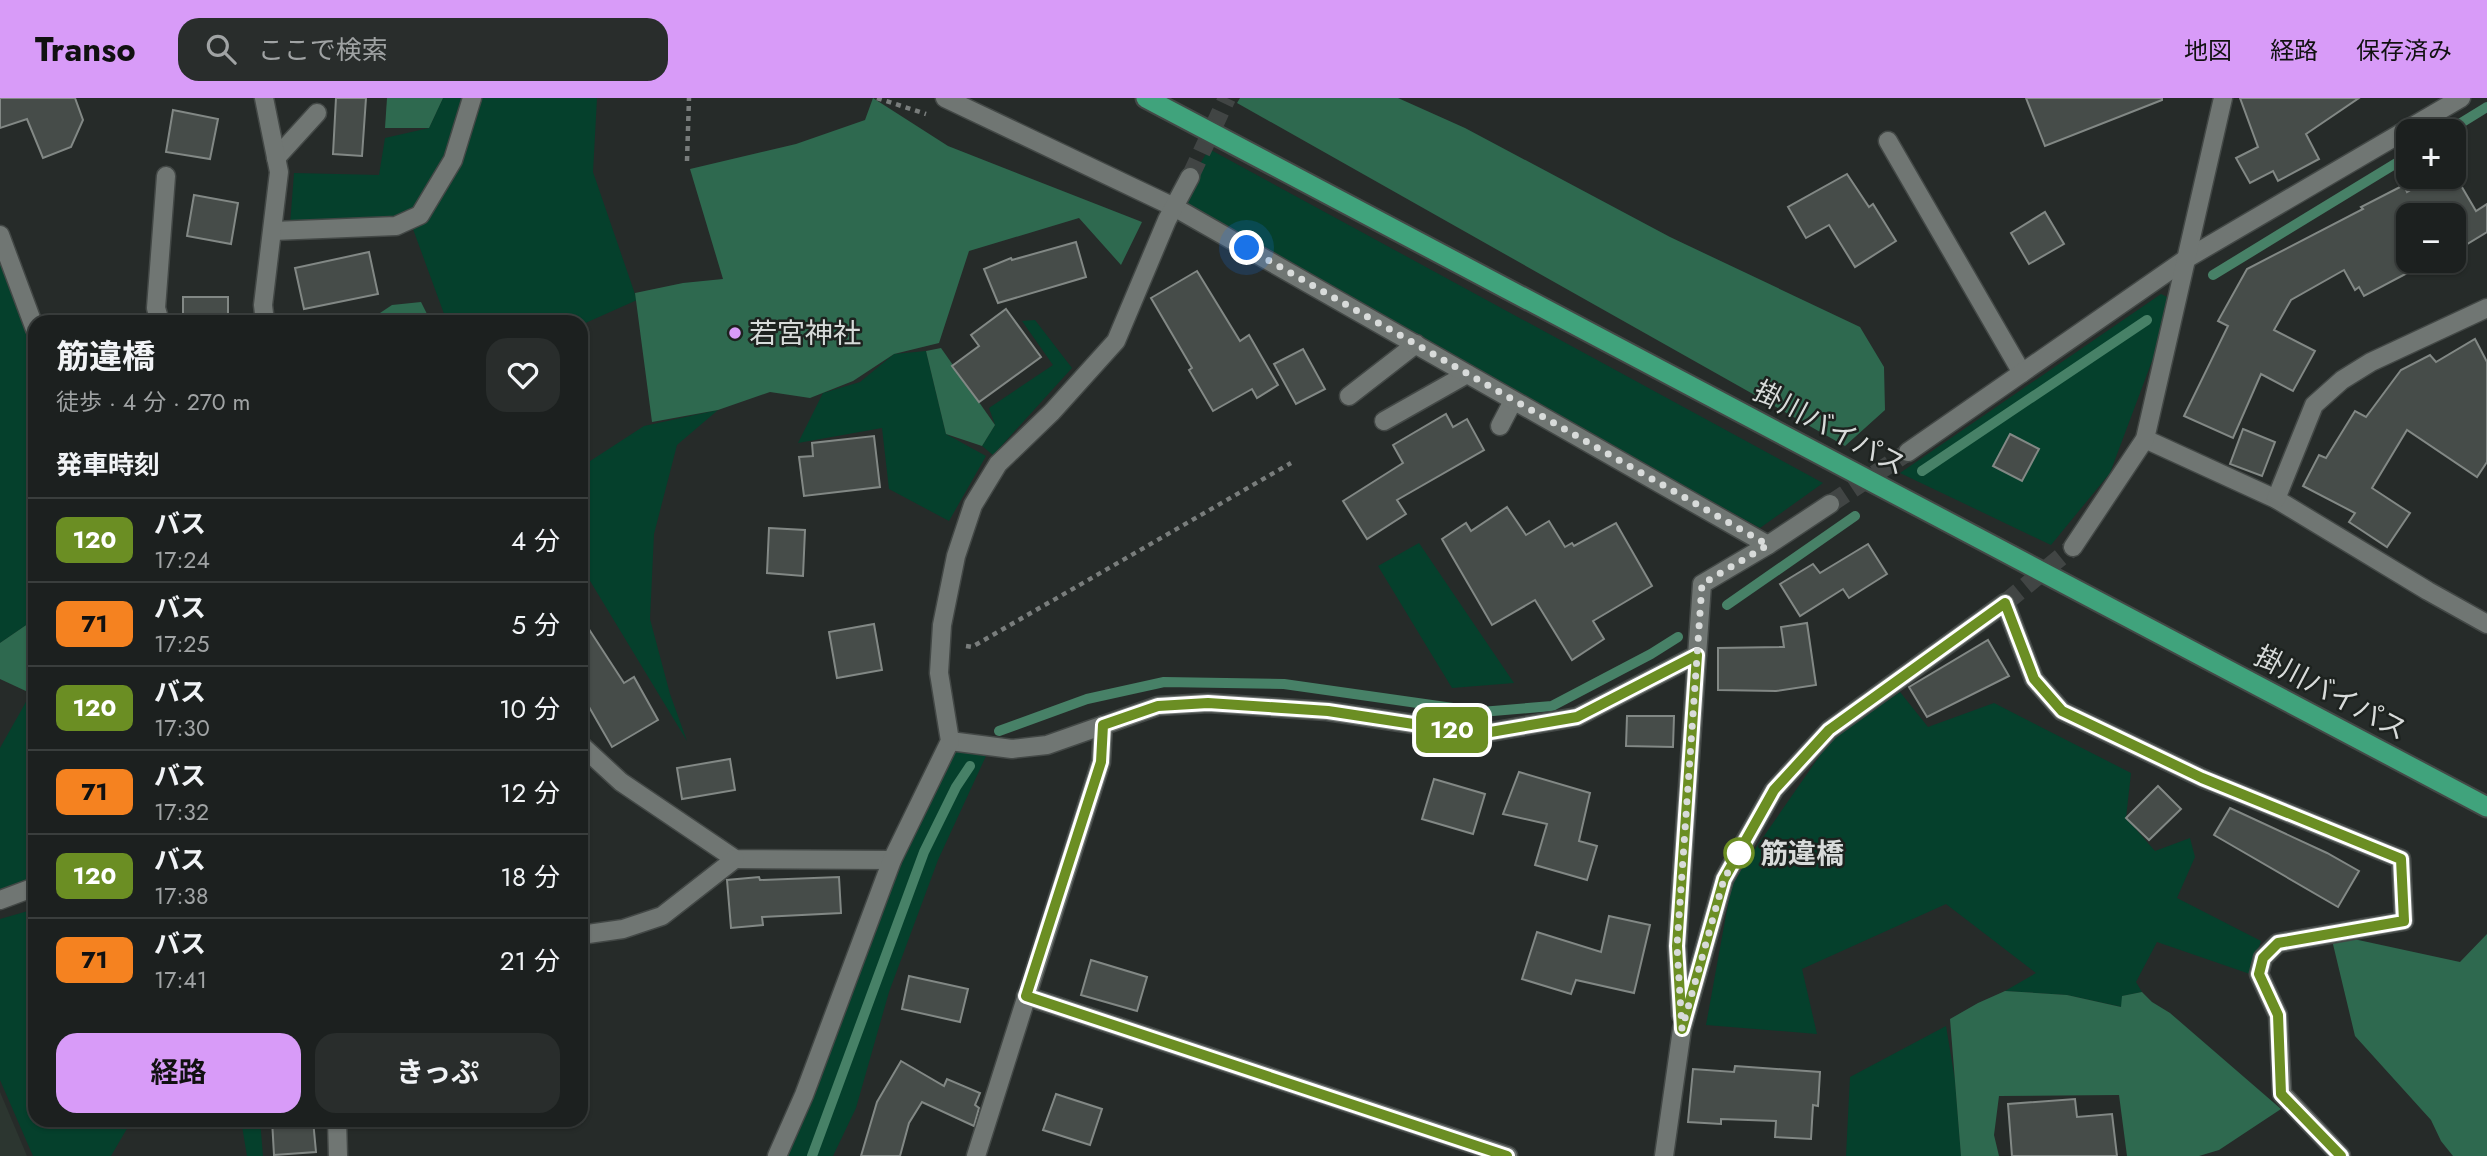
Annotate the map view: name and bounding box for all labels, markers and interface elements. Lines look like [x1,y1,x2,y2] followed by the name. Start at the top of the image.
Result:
[178,18,668,81] search box
[35,26,136,73] text: Transo
[202,30,240,68] icon: search
[258,31,388,69] text: ここで検索
[2184,33,2232,68] text: 地図
[2270,33,2318,68] text: 経路
[2356,33,2452,68] text: 保存済み
[2396,119,2466,273] map controls
[2396,119,2466,189] button: +
[2396,203,2466,273] button: −
[1229,230,1264,265] your location
[749,313,861,354] place label: 若宮神社
[727,325,743,341] marker: 若宮神社
[56,333,155,380] text: 筋違橋
[486,338,560,412] button: heart
[1746,371,1914,485] street label: 掛川バイパス
[56,385,251,419] text: 徒歩 · 4 分 · 270 m
[56,446,160,484] text: 発車時刻
[154,505,206,543] text: バス
[73,522,116,557] text: 120
[511,522,560,560] text: 4 分
[154,543,210,577] text: 17:24
[154,589,206,627] text: バス
[81,606,108,641] text: 71
[512,606,560,644] text: 5 分
[154,627,209,661] text: 17:25
[2247,636,2415,750] street label: 掛川バイパス
[154,673,206,711] text: バス
[73,690,116,725] text: 120
[499,690,560,728] text: 10 分
[1412,707,1492,753] line badge: 120
[154,711,210,745] text: 17:30
[1430,712,1474,747] text: 120
[154,757,206,795] text: バス
[81,774,108,809] text: 71
[500,774,560,812] text: 12 分
[154,795,209,829] text: 17:32
[1760,833,1844,874] place label: 筋違橋
[1724,838,1754,868] marker: 筋違橋
[154,841,206,879] text: バス
[73,858,116,893] text: 120
[500,858,560,896] text: 18 分
[154,879,208,913] text: 17:38
[154,925,206,963] text: バス
[81,942,108,977] text: 71
[500,942,560,980] text: 21 分
[154,963,207,997] text: 17:41
[56,1033,301,1113] button: 経路
[315,1033,560,1113] button: きっぷ

